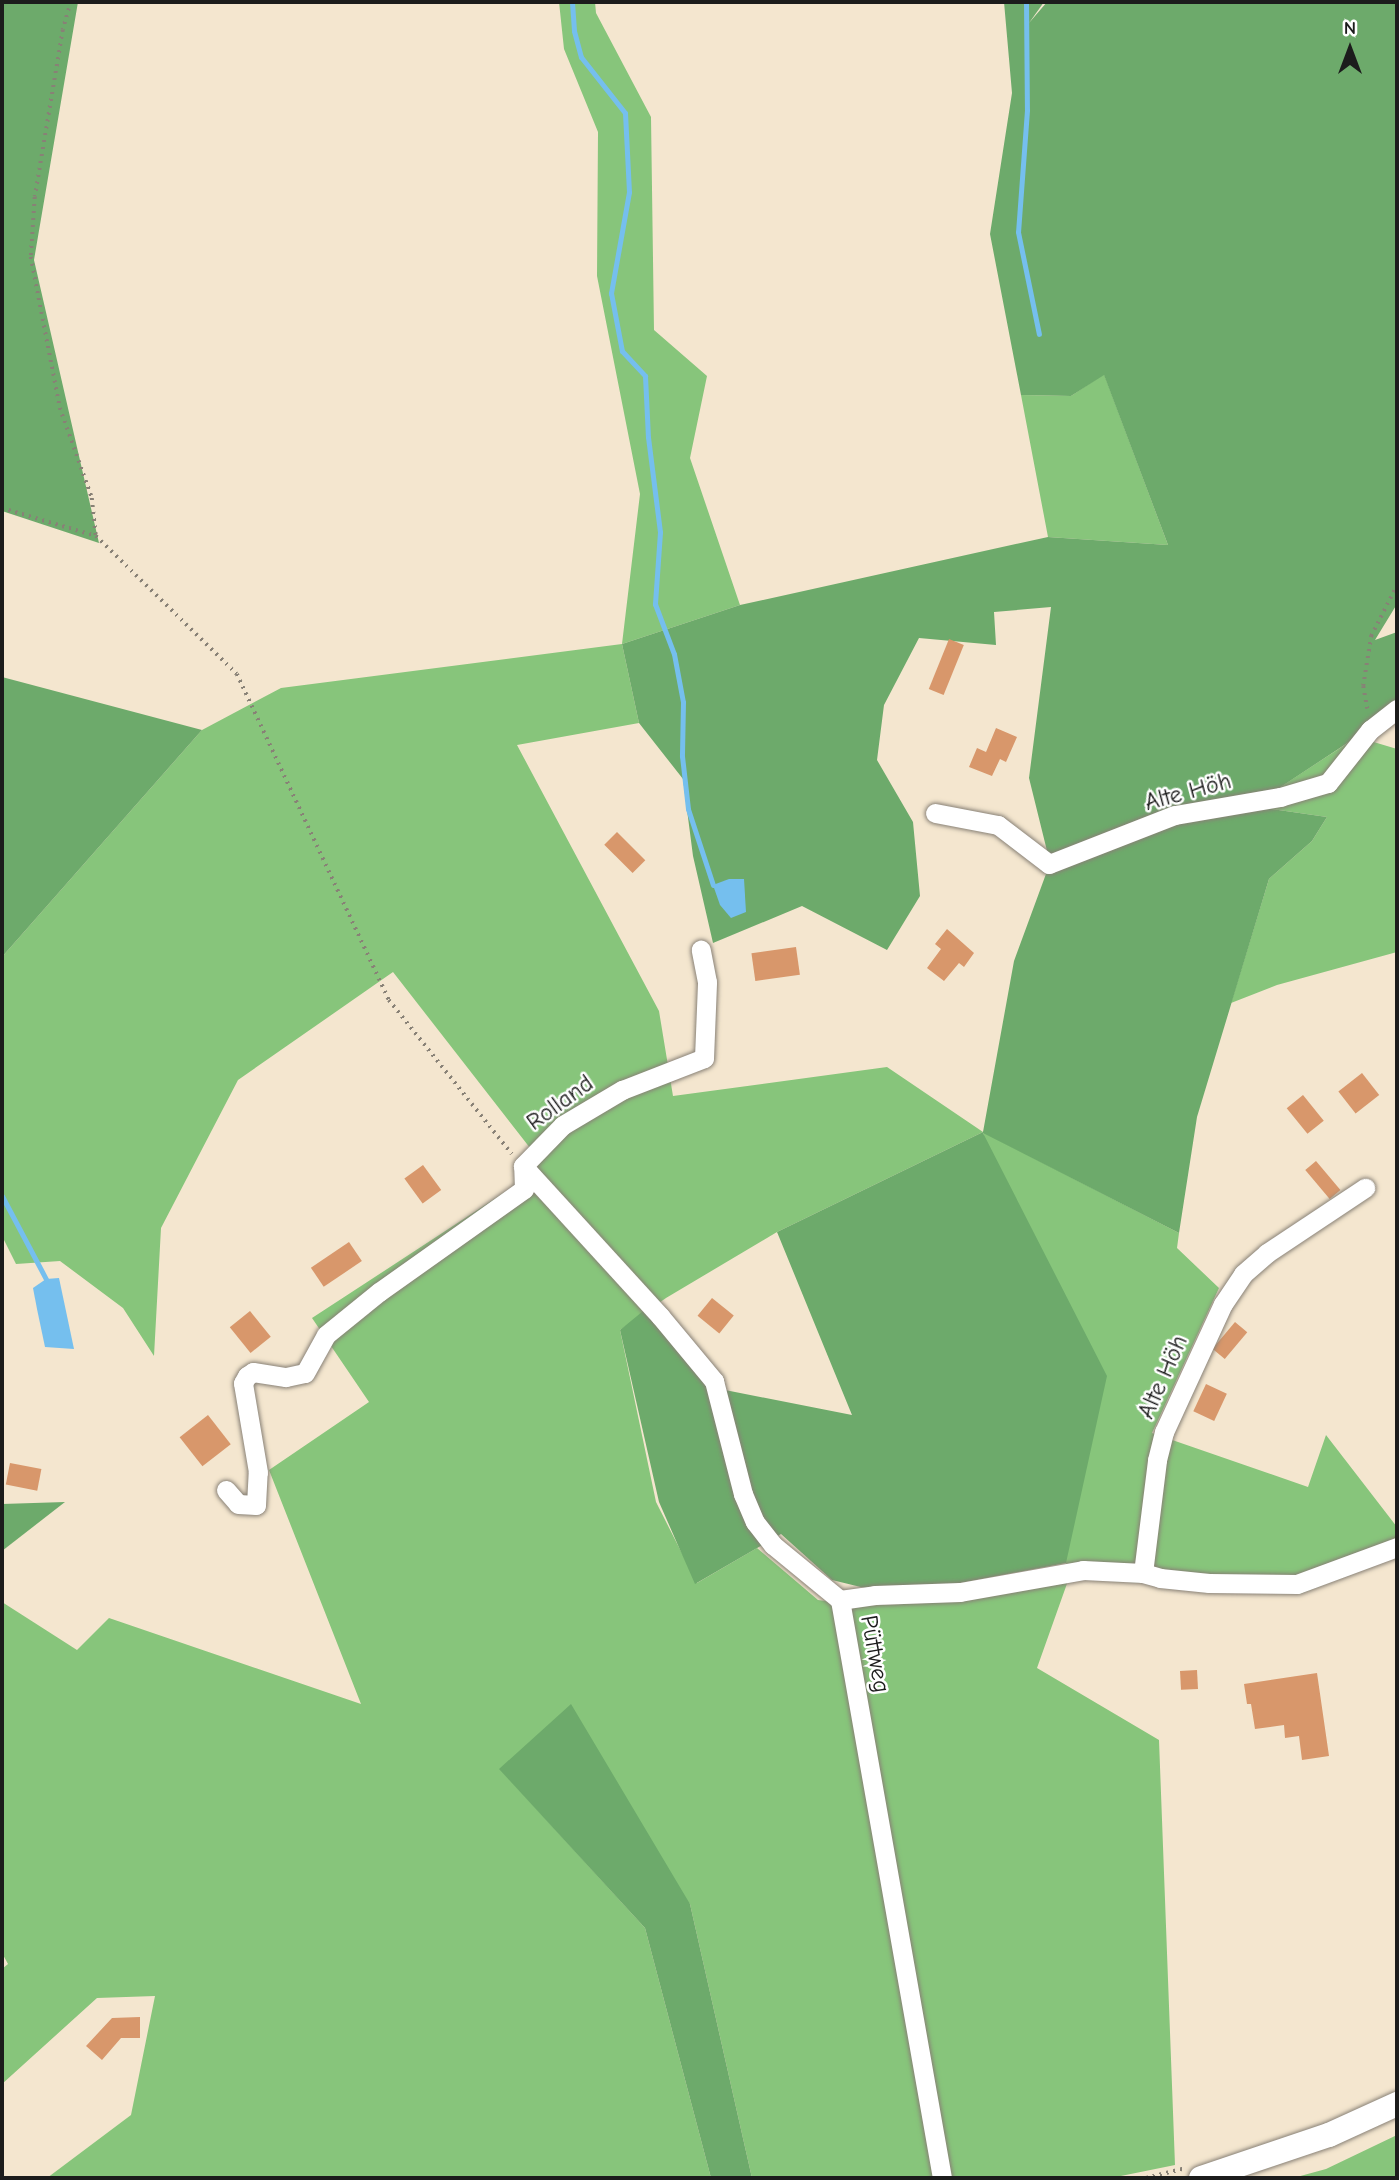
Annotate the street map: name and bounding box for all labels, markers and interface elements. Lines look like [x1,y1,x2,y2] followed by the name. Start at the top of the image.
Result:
[1315,14,1385,84] north arrow
[1344,17,1356,39] text: N
[1142,767,1234,817] street label: Alte Höh
[521,1069,599,1137] street label: Rolland
[1132,1331,1194,1423] street label: Alte Höh
[854,1613,896,1695] street label: Püttweg

